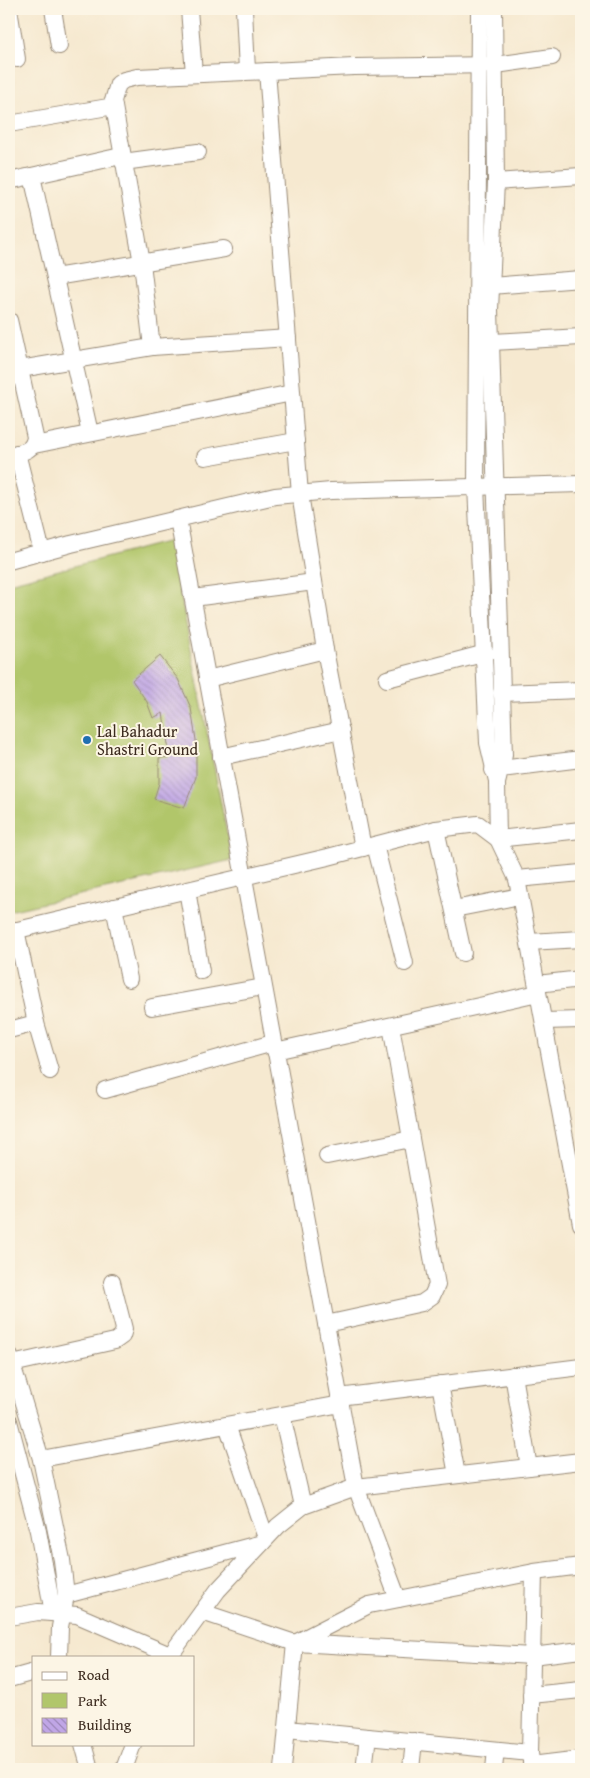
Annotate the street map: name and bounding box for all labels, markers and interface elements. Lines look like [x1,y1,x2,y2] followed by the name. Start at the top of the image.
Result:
[97,719,199,761] place label: Lal Bahadur Shastri Ground
[81,734,93,746] marker: Lal Bahadur Shastri Ground
[32,1656,195,1746] legend
[78,1664,109,1685] text: Road
[78,1690,107,1711] text: Park
[78,1714,132,1735] text: Building

